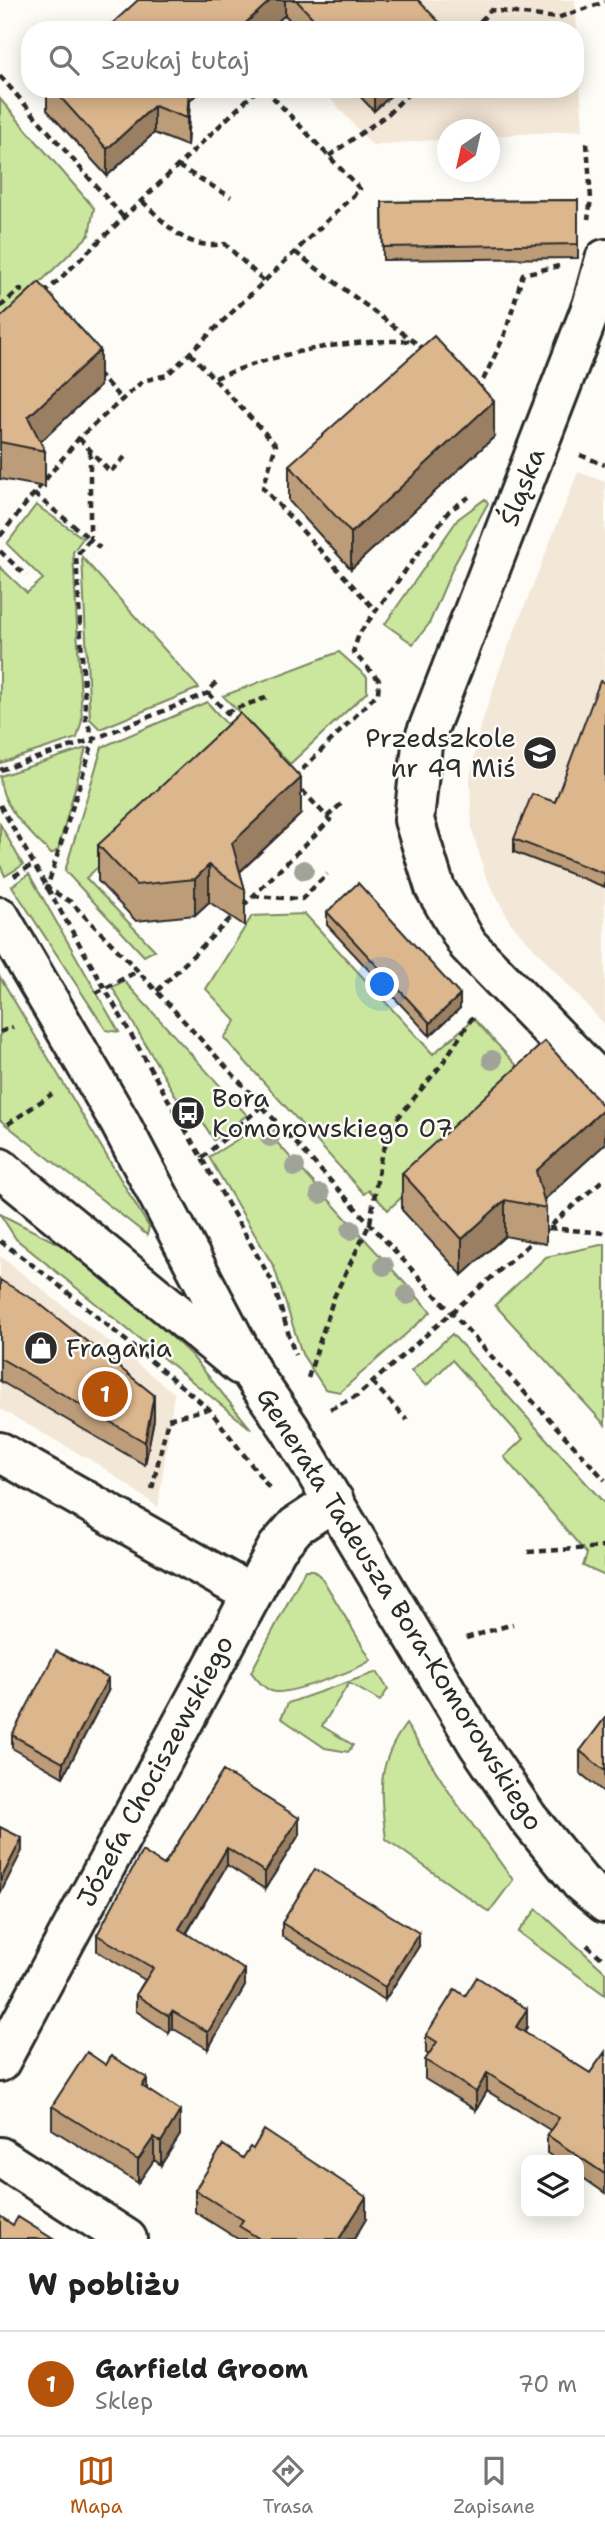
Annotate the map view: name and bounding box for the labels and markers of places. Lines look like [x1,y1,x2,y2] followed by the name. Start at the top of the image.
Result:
[365,720,516,785] place label: Przedszkole nr 49 Miś
[521,734,559,772] school or university icon: Przedszkole nr 49 Miś
[212,1080,453,1145] place label: Bora Komorowskiego 07
[169,1094,207,1132] bus stop icon: Bora Komorowskiego 07
[22,1329,60,1367] shop icon: Fragaria
[66,1330,172,1365] place label: Fragaria
[82,1368,128,1420] pin: 1

